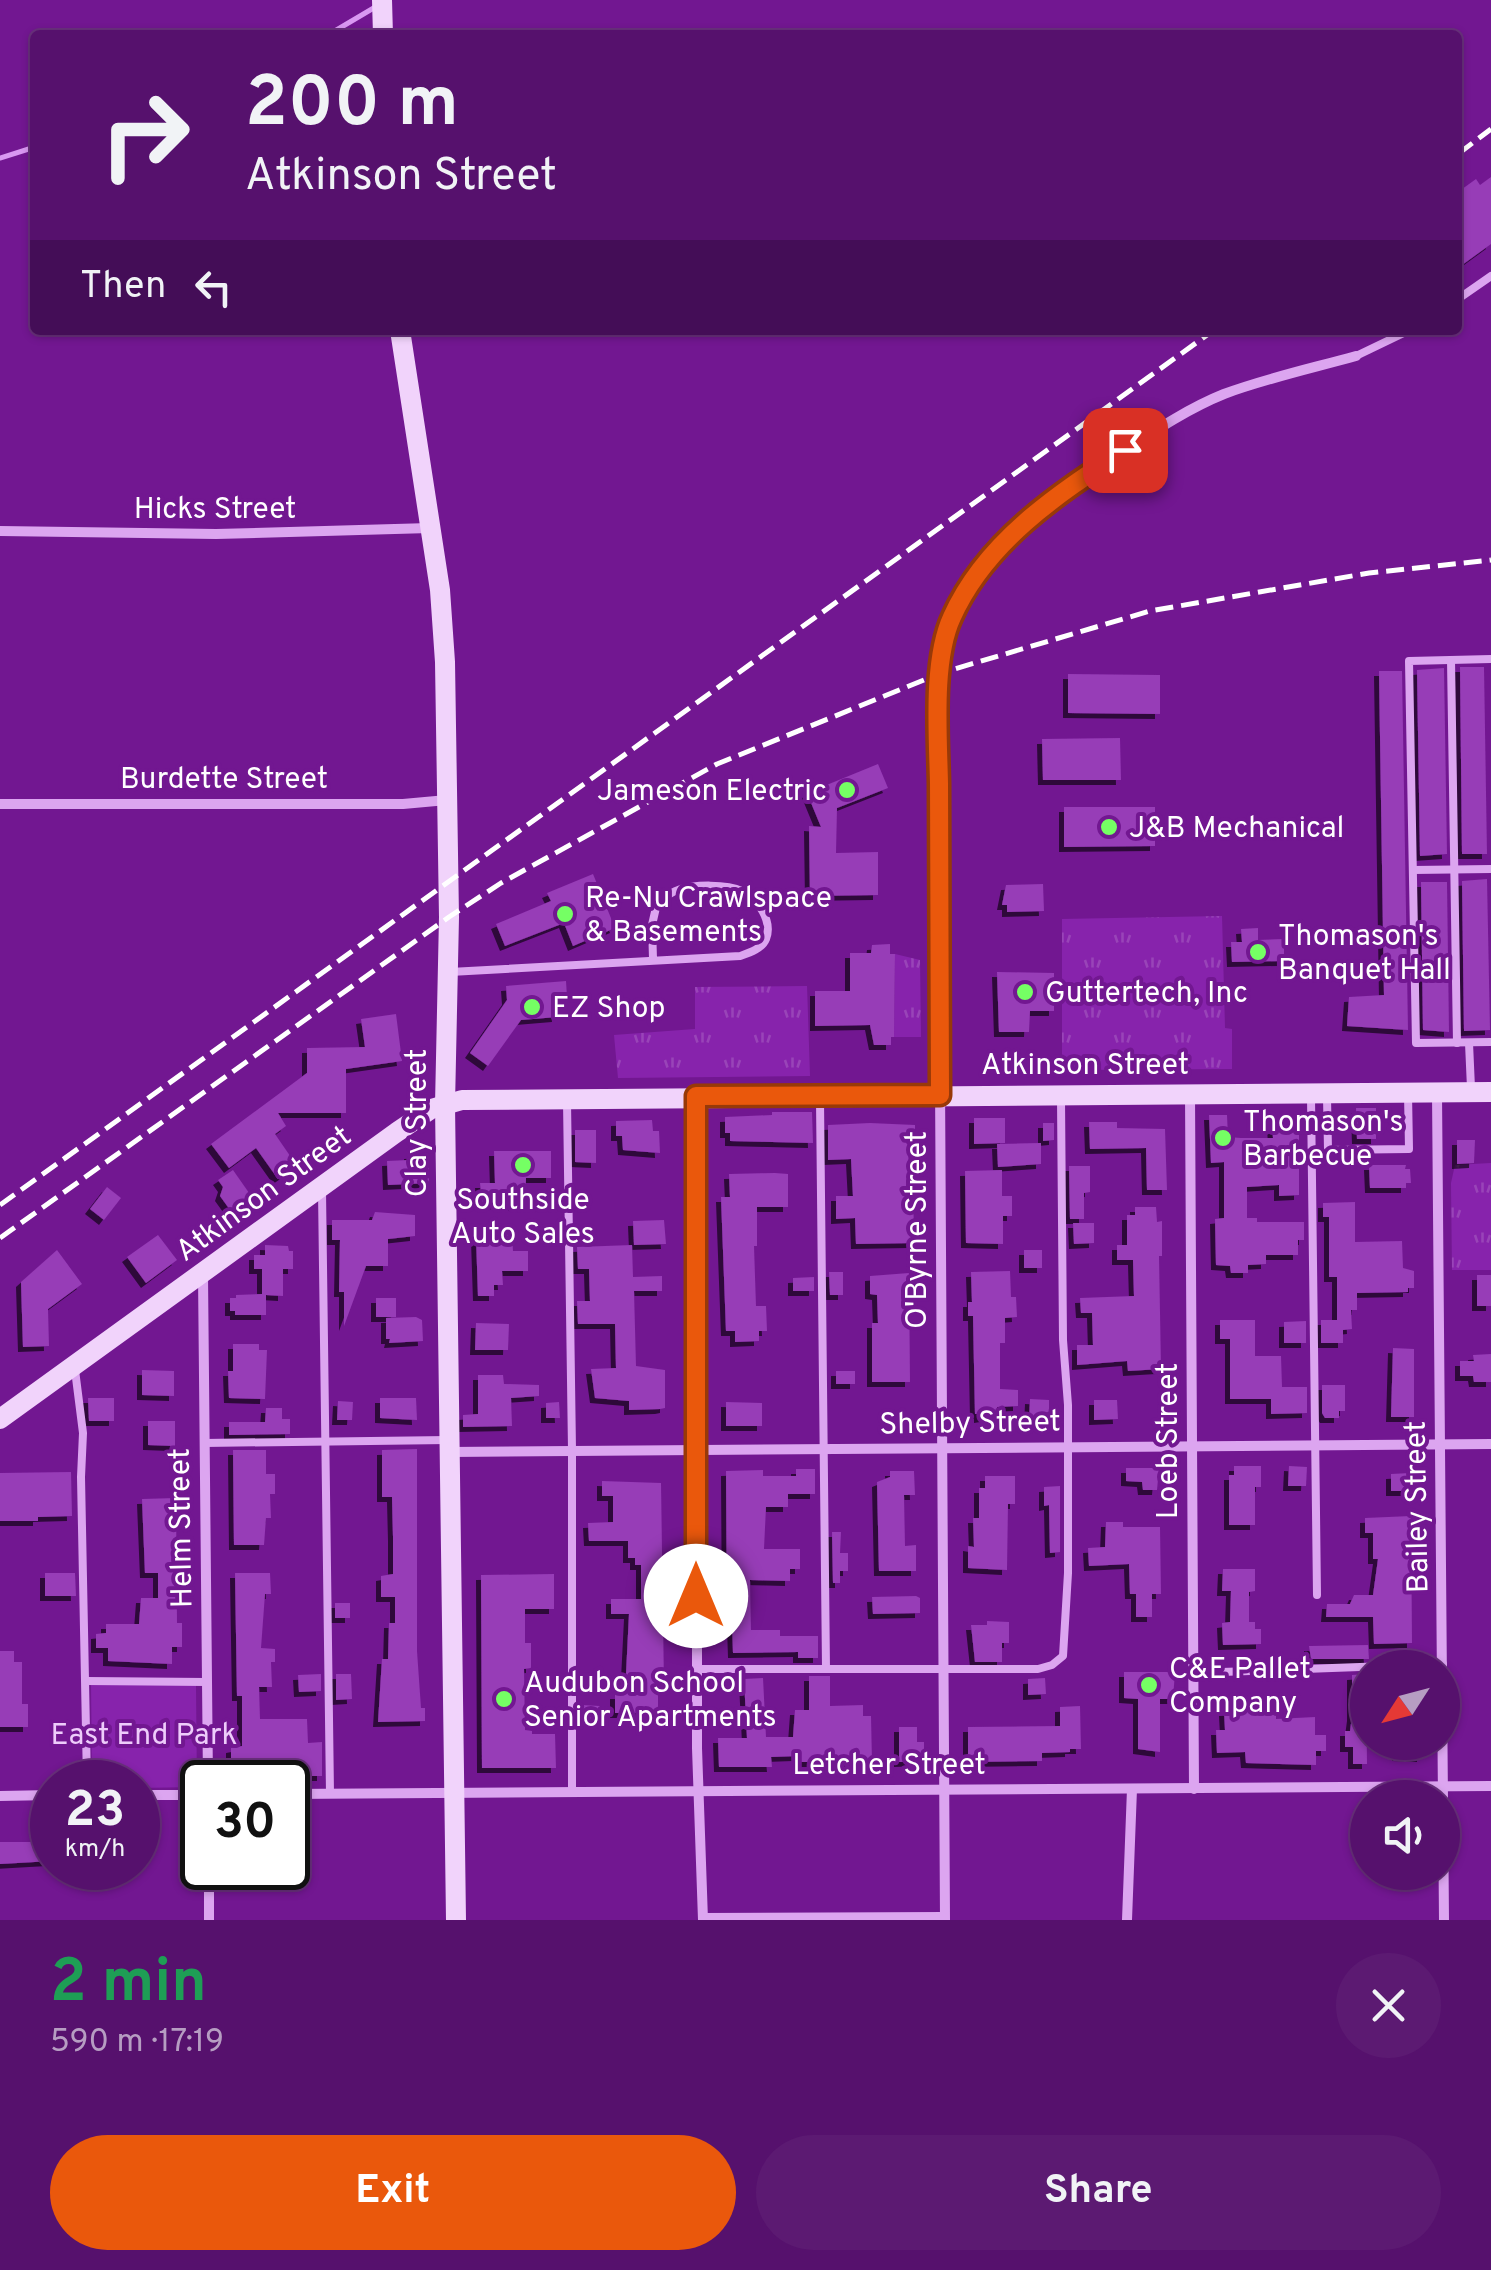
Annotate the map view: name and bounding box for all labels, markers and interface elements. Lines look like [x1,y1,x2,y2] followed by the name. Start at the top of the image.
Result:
[245,62,459,151] text: 200 m
[80,70,210,200] icon: right
[245,149,557,206] text: Atkinson Street
[186,260,241,315] icon: left
[80,263,166,312] text: Then
[1083,408,1168,493] pin
[1098,423,1153,478] icon: arrive
[134,492,296,529] street label: Hicks Street
[120,762,328,799] street label: Burdette Street
[597,774,827,811] place label: Jameson Electric
[836,779,858,801] marker: Jameson Electric
[1129,811,1344,848] place label: J&B Mechanical
[1098,816,1120,838] marker: J&B Mechanical
[585,881,832,952] place label: Re-Nu Crawlspace & Basements
[554,903,576,925] marker: Re-Nu Crawlspace & Basements
[1278,919,1451,990] place label: Thomason's Banquet Hall
[1247,941,1269,963] marker: Thomason's Banquet Hall
[1045,976,1248,1013] place label: Guttertech, Inc
[1014,981,1036,1003] marker: Guttertech, Inc
[552,991,665,1028] place label: EZ Shop
[521,996,543,1018] marker: EZ Shop
[981,1048,1189,1085] street label: Atkinson Street
[400,1049,437,1197] street label: Clay Street
[1243,1105,1404,1176] place label: Thomason's Barbecue
[169,1119,360,1271] street label: Atkinson Street
[1212,1127,1234,1149] marker: Thomason's Barbecue
[900,1131,937,1329] street label: O'Byrne Street
[512,1154,534,1176] marker: Southside Auto Sales
[451,1183,595,1254] place label: Southside Auto Sales
[1151,1363,1188,1519] street label: Loeb Street
[879,1404,1061,1445] street label: Shelby Street
[1398,1421,1439,1593] street label: Bailey Street
[163,1448,202,1608] street label: Helm Street
[644,1544,748,1648] position arrow
[1350,1650,1460,1760] north arrow
[1350,1650,1460,1890] map controls
[1169,1652,1311,1723] place label: C&E Pallet Company
[524,1666,777,1737] place label: Audubon School Senior Apartments
[1138,1674,1160,1696] marker: C&E Pallet Company
[493,1688,515,1710] marker: Audubon School Senior Apartments
[51,1718,237,1755] park label: East End Park
[792,1748,986,1785] street label: Letcher Street
[180,1760,310,1890] speed limit sign: 30
[1350,1780,1460,1890] button: sound
[65,1781,125,1844] text: 23
[65,1834,125,1866] text: km/h
[50,1947,207,2023] text: 2 min
[1336,1953,1441,2058] button: close
[50,2023,224,2063] text: 590 m · 17:19
[50,2135,736,2250] button: Exit
[756,2135,1441,2250] button: Share

